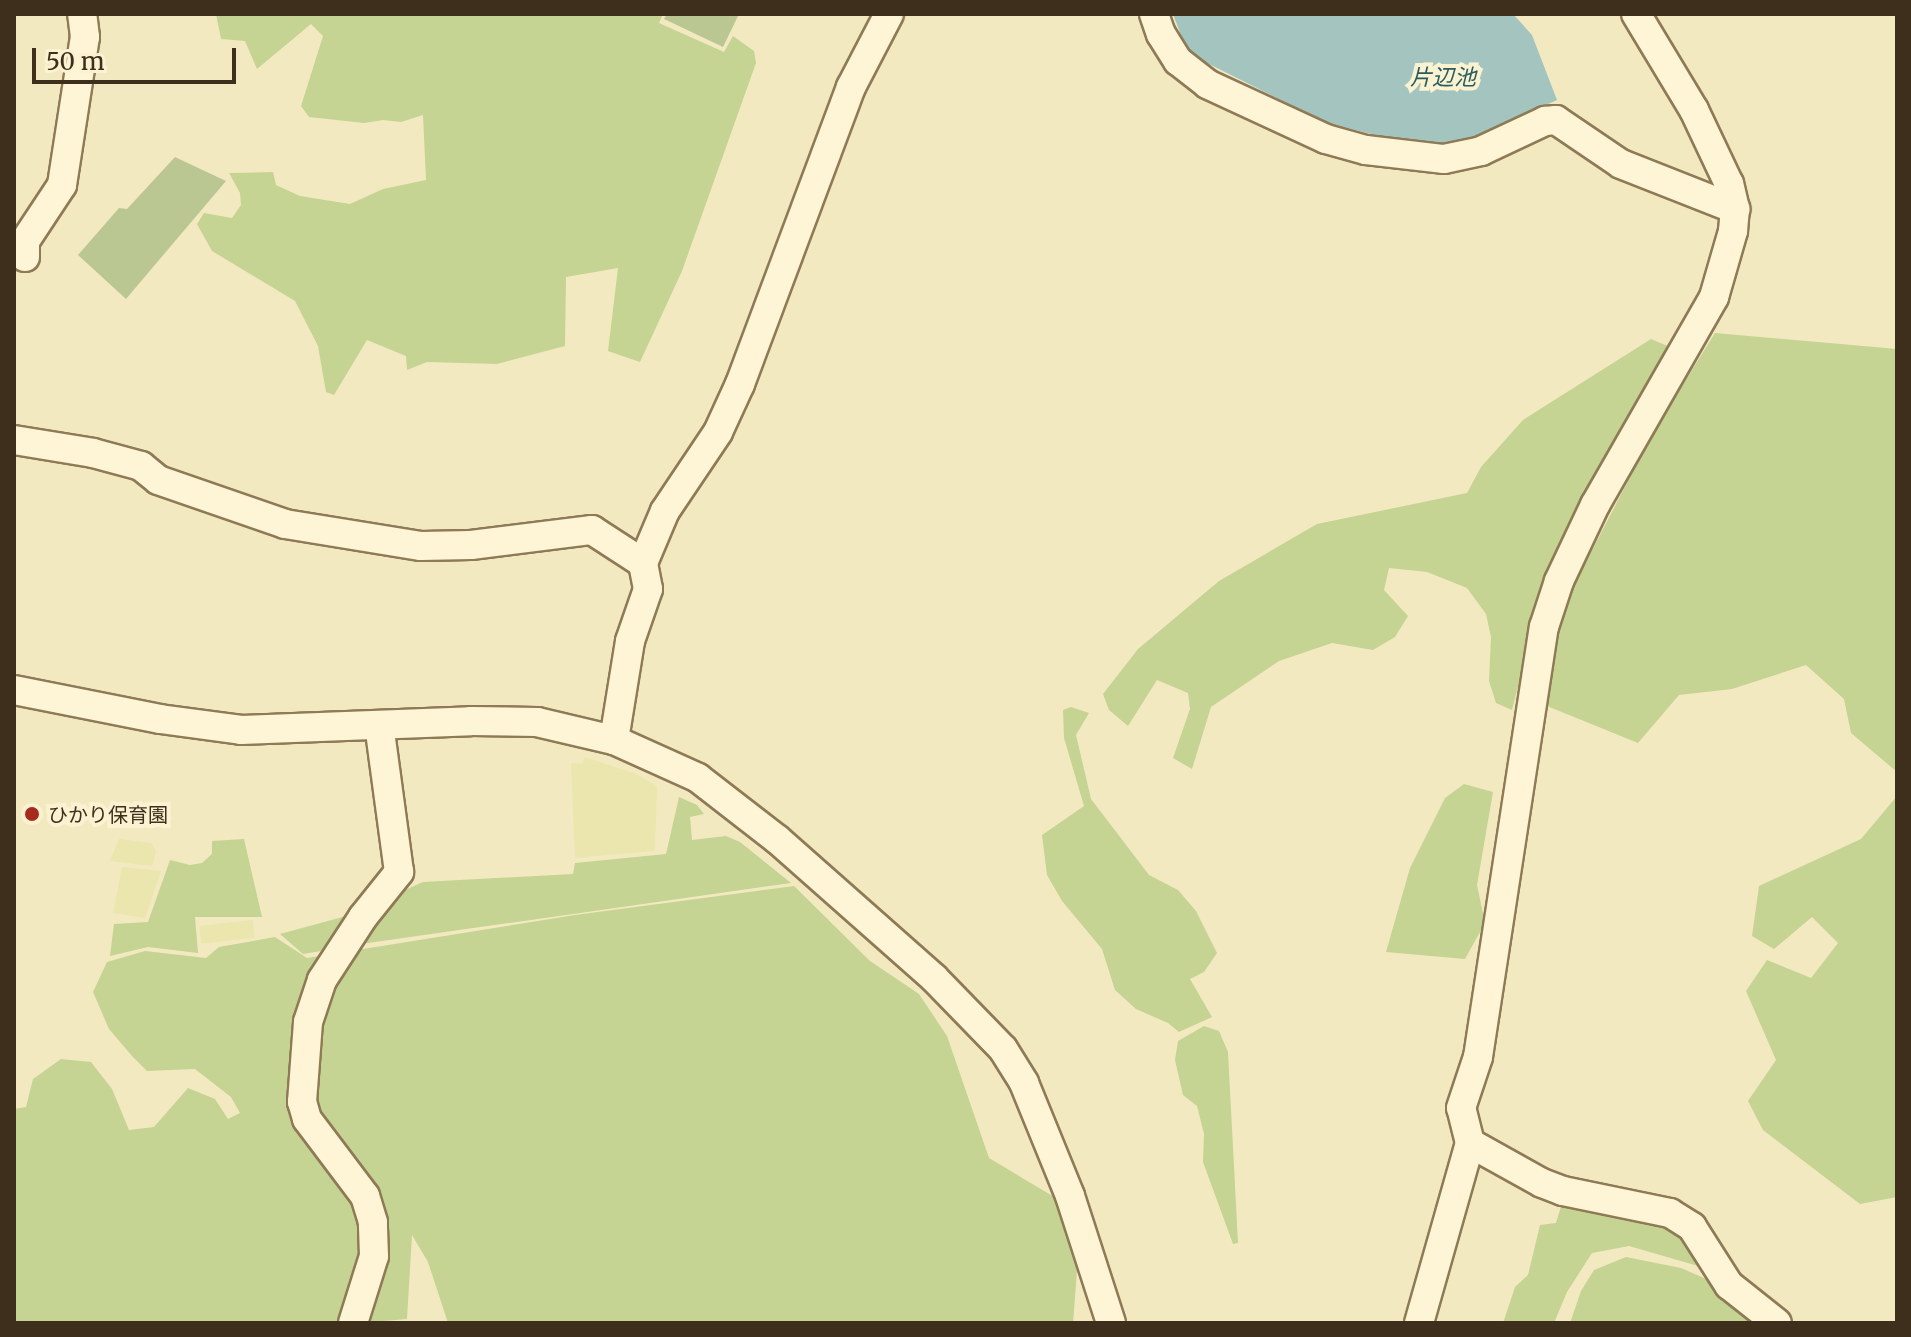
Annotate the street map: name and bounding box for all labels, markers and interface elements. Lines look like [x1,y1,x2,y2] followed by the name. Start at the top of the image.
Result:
[36,32,240,82] scale bar
[46,46,105,77] text: 50 m
[1410,65,1476,91] water label: 片辺池
[48,802,168,826] place label: ひかり保育園
[23,805,41,823] marker: ひかり保育園

